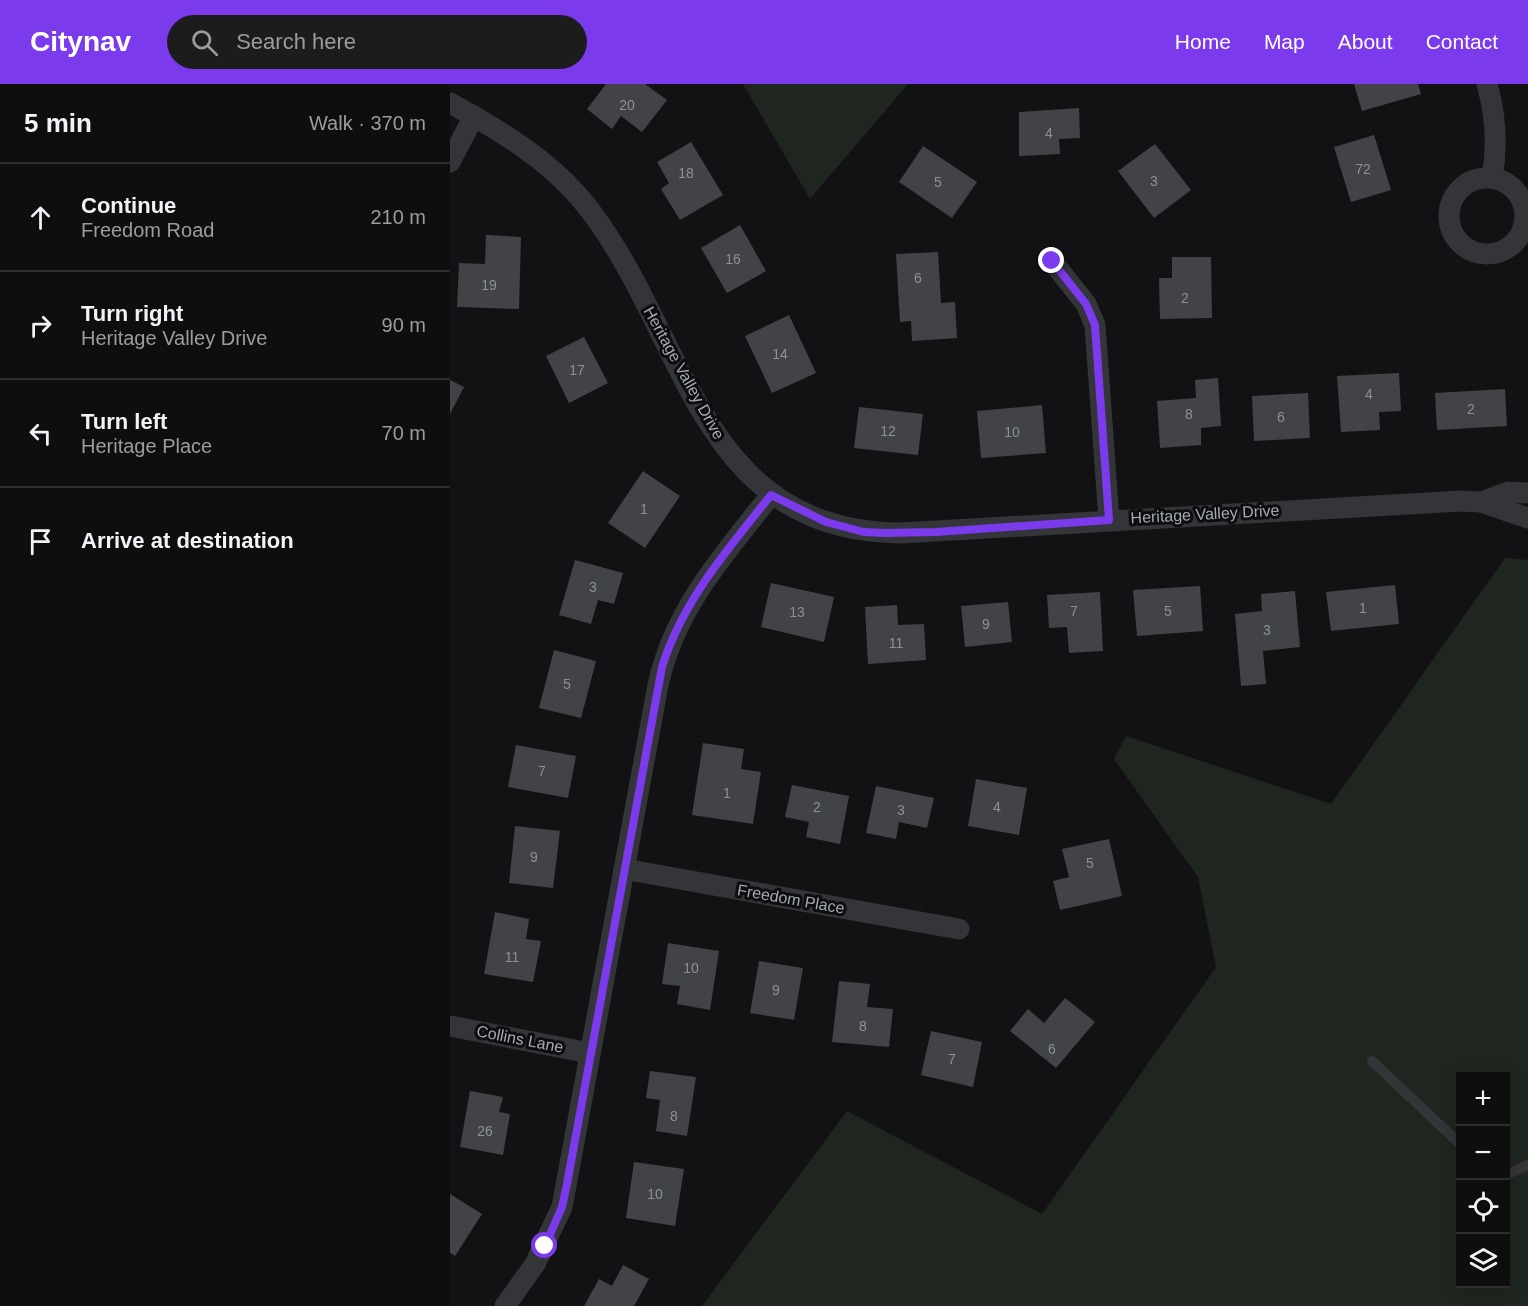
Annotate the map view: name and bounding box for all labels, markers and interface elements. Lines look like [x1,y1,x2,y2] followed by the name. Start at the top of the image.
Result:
[167,15,587,69] search box
[30,26,131,57] text: Citynav
[188,26,221,59] icon: search
[236,29,356,54] text: Search here
[1175,30,1231,53] text: Home
[1264,30,1305,53] text: Map
[1338,30,1393,53] text: About
[1426,30,1498,53] text: Contact
[619,97,635,113] house number: 20
[24,108,92,138] text: 5 min
[309,112,426,134] text: Walk · 370 m
[1045,125,1053,141] house number: 4
[1355,161,1371,177] house number: 72
[678,165,694,181] house number: 18
[1150,173,1158,189] house number: 3
[934,174,942,190] house number: 5
[81,193,176,218] text: Continue
[24,201,57,234] icon: ahead
[370,206,426,228] text: 210 m
[81,219,214,241] text: Freedom Road
[1038,247,1064,273] route end
[725,251,741,267] house number: 16
[914,270,922,286] house number: 6
[481,277,497,293] house number: 19
[1181,290,1189,306] house number: 2
[81,301,183,326] text: Turn right
[640,304,728,442] street label: Heritage Valley Drive
[24,309,57,342] icon: right
[382,314,426,336] text: 90 m
[81,327,267,349] text: Heritage Valley Drive
[772,346,788,362] house number: 14
[569,362,585,378] house number: 17
[1365,386,1373,402] house number: 4
[1467,401,1475,417] house number: 2
[1185,406,1193,422] house number: 8
[81,409,167,434] text: Turn left
[1277,409,1285,425] house number: 6
[24,417,57,450] icon: left
[382,422,426,444] text: 70 m
[880,423,896,439] house number: 12
[1004,424,1020,440] house number: 10
[81,435,212,457] text: Heritage Place
[640,501,648,517] house number: 1
[1130,502,1280,526] street label: Heritage Valley Drive
[24,525,57,558] icon: arrive
[81,528,294,553] text: Arrive at destination
[589,579,597,595] house number: 3
[1359,600,1367,616] house number: 1
[1070,603,1078,619] house number: 7
[1164,603,1172,619] house number: 5
[789,604,805,620] house number: 13
[982,616,990,632] house number: 9
[1263,622,1271,638] house number: 3
[889,635,903,651] house number: 11
[563,676,571,692] house number: 5
[538,763,546,779] house number: 7
[723,785,731,801] house number: 1
[813,799,821,815] house number: 2
[993,799,1001,815] house number: 4
[897,802,905,818] house number: 3
[530,849,538,865] house number: 9
[1086,855,1094,871] house number: 5
[736,881,846,917] street label: Freedom Place
[505,949,519,965] house number: 11
[683,960,699,976] house number: 10
[772,982,780,998] house number: 9
[859,1018,867,1034] house number: 8
[475,1022,565,1056] street label: Collins Lane
[1048,1041,1056,1057] house number: 6
[948,1051,956,1067] house number: 7
[1456,1072,1510,1288] map controls
[1456,1072,1510,1126] button: +
[670,1108,678,1124] house number: 8
[477,1123,493,1139] house number: 26
[1456,1126,1510,1180] button: −
[1456,1180,1510,1234] button: locate
[647,1186,663,1202] house number: 10
[531,1232,557,1258] route start
[1456,1234,1510,1288] button: layers

